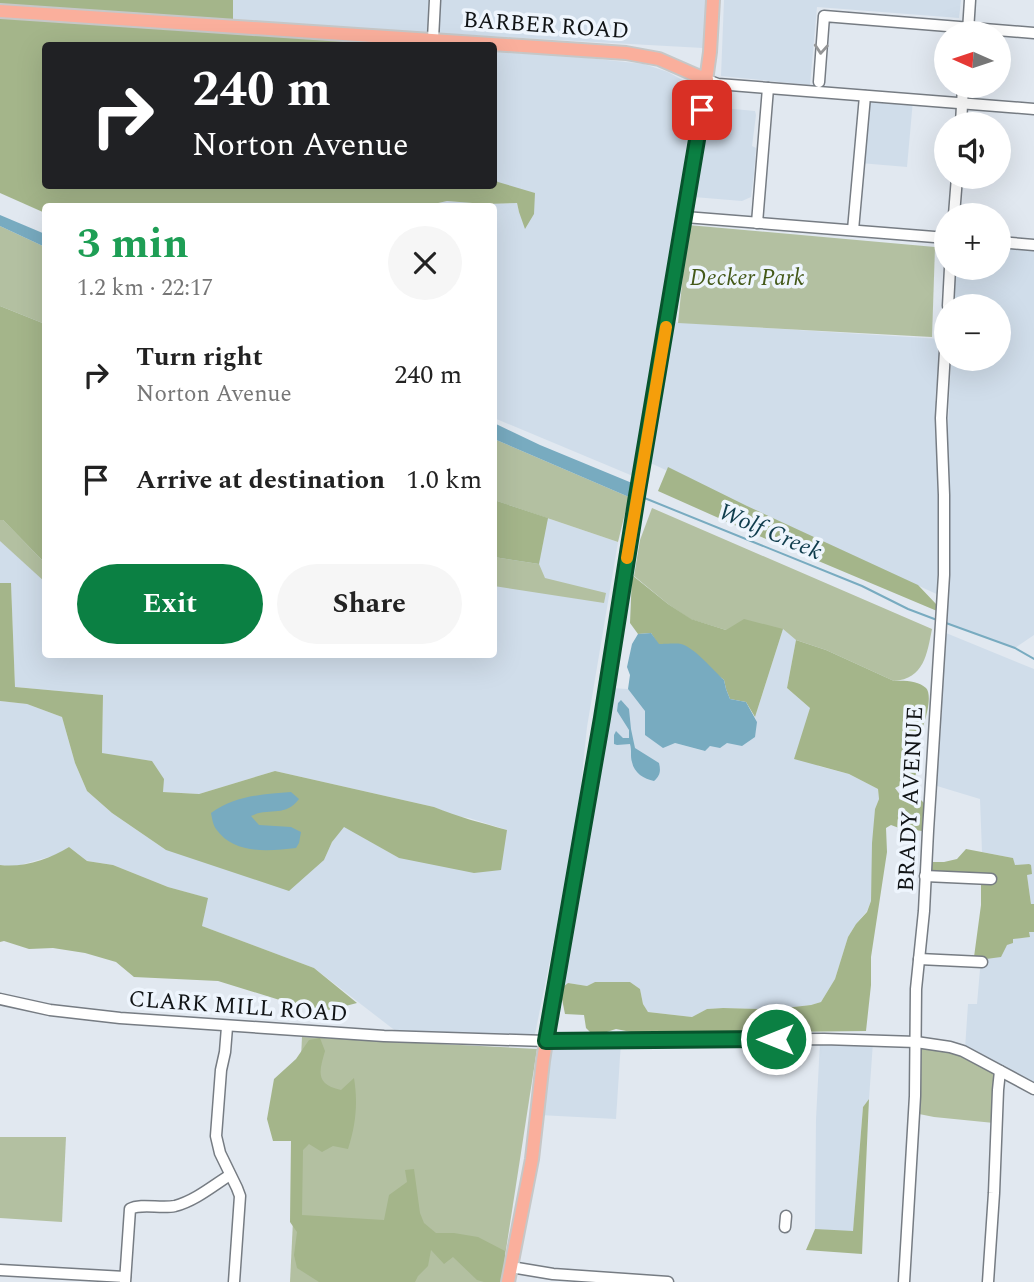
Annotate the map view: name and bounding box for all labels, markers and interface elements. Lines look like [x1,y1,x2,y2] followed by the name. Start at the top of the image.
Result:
[462,3,630,49] street label: BARBER ROAD
[934,21,1012,98] north arrow
[934,21,1011,371] map controls
[814,43,829,54] one-way arrow
[192,53,331,128] text: 240 m
[77,70,168,161] icon: right
[672,80,732,140] pin
[683,91,721,129] icon: arrive
[934,112,1011,189] button: sound
[192,121,408,170] text: Norton Avenue
[934,203,1011,280] button: +
[77,213,189,276] text: 3 min
[388,226,462,300] button: close
[690,261,805,296] park label: Decker Park
[77,271,213,306] text: 1.2 km · 22:17
[934,294,1011,371] button: −
[136,337,263,377] text: Turn right
[394,355,462,395] text: 240 m
[77,356,115,394] icon: right
[136,377,292,412] text: Norton Avenue
[136,460,385,500] text: Arrive at destination
[406,460,482,500] text: 1.0 km
[77,461,115,499] icon: arrive
[713,494,827,570] water label: Wolf Creek
[77,564,263,644] button: Exit
[277,564,462,644] button: Share
[889,705,933,893] street label: BRADY AVENUE
[127,982,349,1032] street label: CLARK MILL ROAD
[739,1002,813,1076] position arrow

